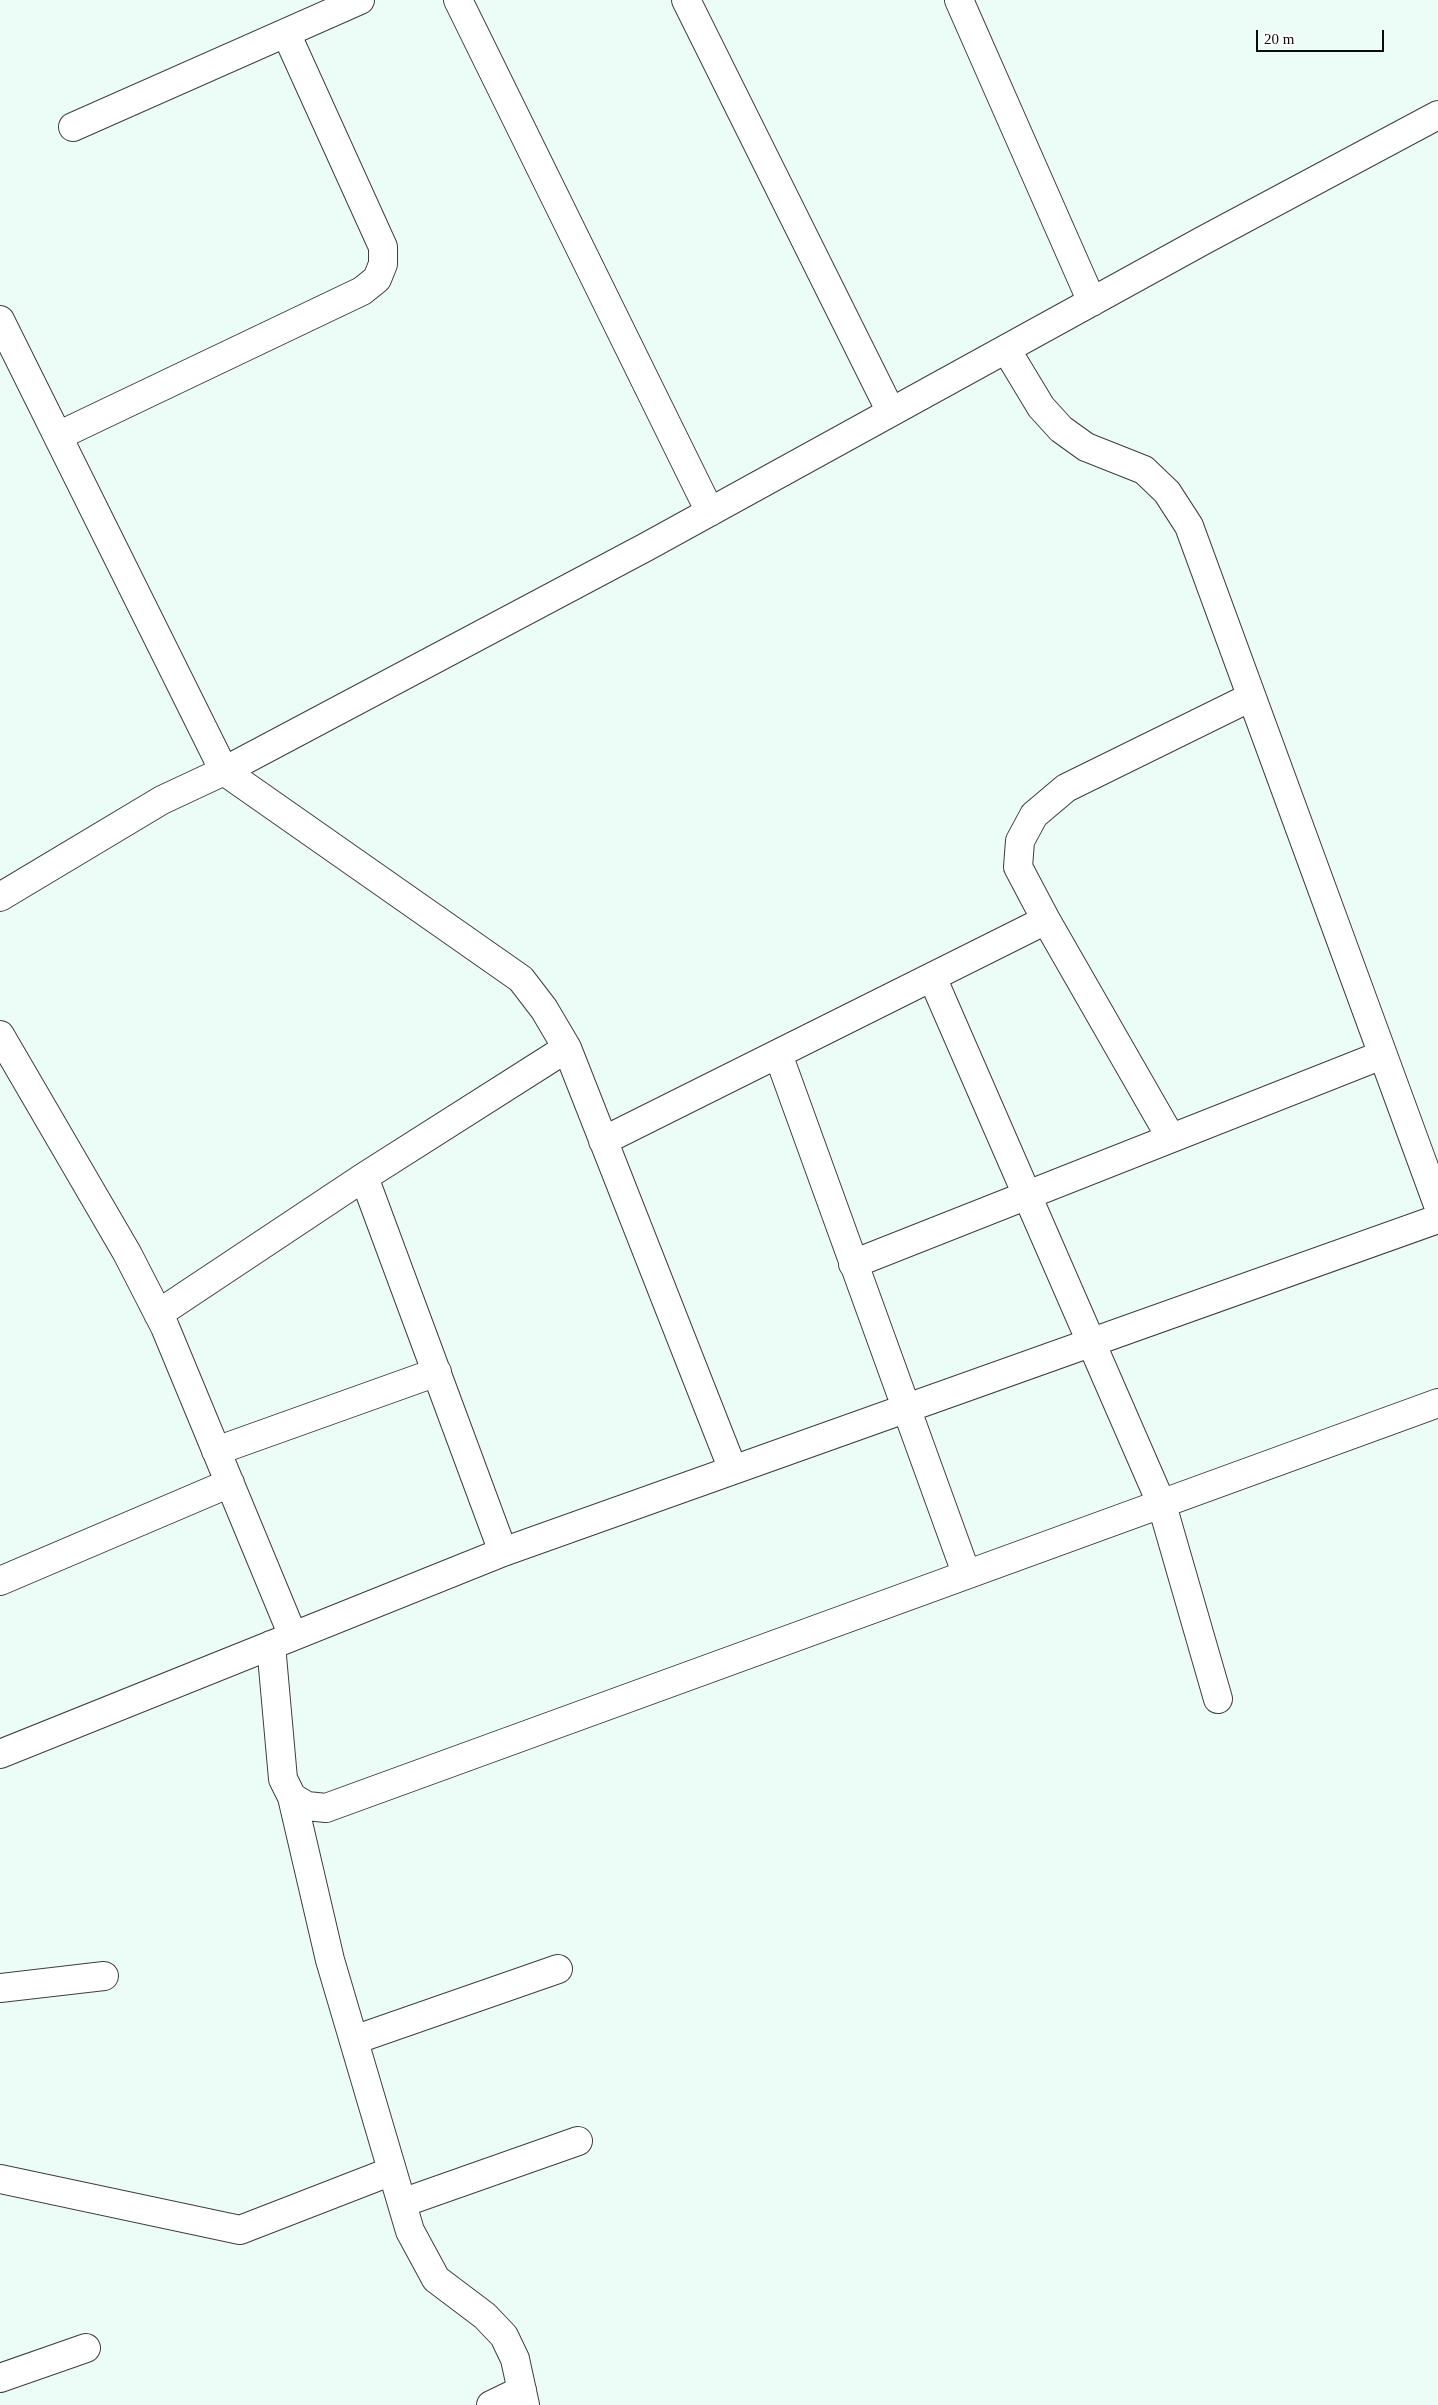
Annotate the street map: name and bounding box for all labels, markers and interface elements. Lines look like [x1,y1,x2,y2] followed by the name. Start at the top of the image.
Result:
[1258,20,1386,52] scale bar
[1264,31,1294,47] text: 20 m

